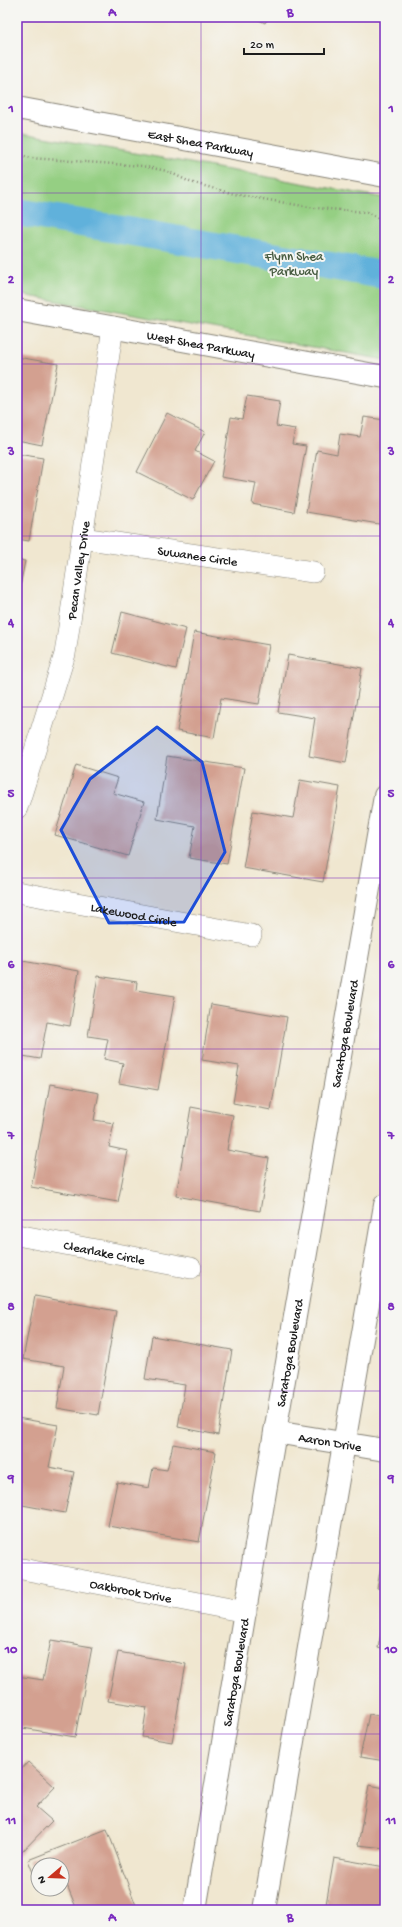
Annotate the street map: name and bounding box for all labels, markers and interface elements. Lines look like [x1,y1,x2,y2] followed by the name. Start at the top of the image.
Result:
[107,6,117,21] text: A
[286,6,295,21] text: B
[244,30,324,56] scale bar
[250,39,275,53] text: 20 m
[7,102,14,117] text: 1
[387,102,394,117] text: 1
[146,127,255,162] street label: East Shea Parkway
[264,250,324,280] park label: Flynn Shea Parkway
[8,273,15,288] text: 2
[388,273,395,288] text: 2
[145,329,256,363] street label: West Shea Parkway
[7,445,15,460] text: 3
[387,445,395,460] text: 3
[65,520,94,622] street label: Pecan Valley Drive
[156,544,239,571] street label: Suwanee Circle
[7,616,15,631] text: 4
[387,616,395,631] text: 4
[8,787,15,802] text: 5
[388,787,395,802] text: 5
[89,901,178,931] street label: Lakewood Circle
[8,958,15,973] text: 6
[388,958,395,973] text: 6
[330,978,363,1089] street label: Saratoga Boulevard
[7,1129,16,1144] text: 7
[387,1129,396,1144] text: 7
[62,1239,146,1269] street label: Clearlake Circle
[274,1297,308,1408] street label: Saratoga Boulevard
[7,1300,15,1315] text: 8
[387,1300,395,1315] text: 8
[297,1431,363,1456] street label: Aaron Drive
[7,1472,15,1487] text: 9
[387,1472,395,1487] text: 9
[88,1577,173,1608] street label: Oakbrook Drive
[221,1616,254,1728] street label: Saratoga Boulevard
[4,1643,18,1658] text: 10
[384,1643,398,1658] text: 10
[5,1814,16,1829] text: 11
[385,1814,396,1829] text: 11
[30,1857,70,1897] north arrow
[36,1874,49,1885] text: N
[107,1911,117,1926] text: A
[286,1911,295,1926] text: B

